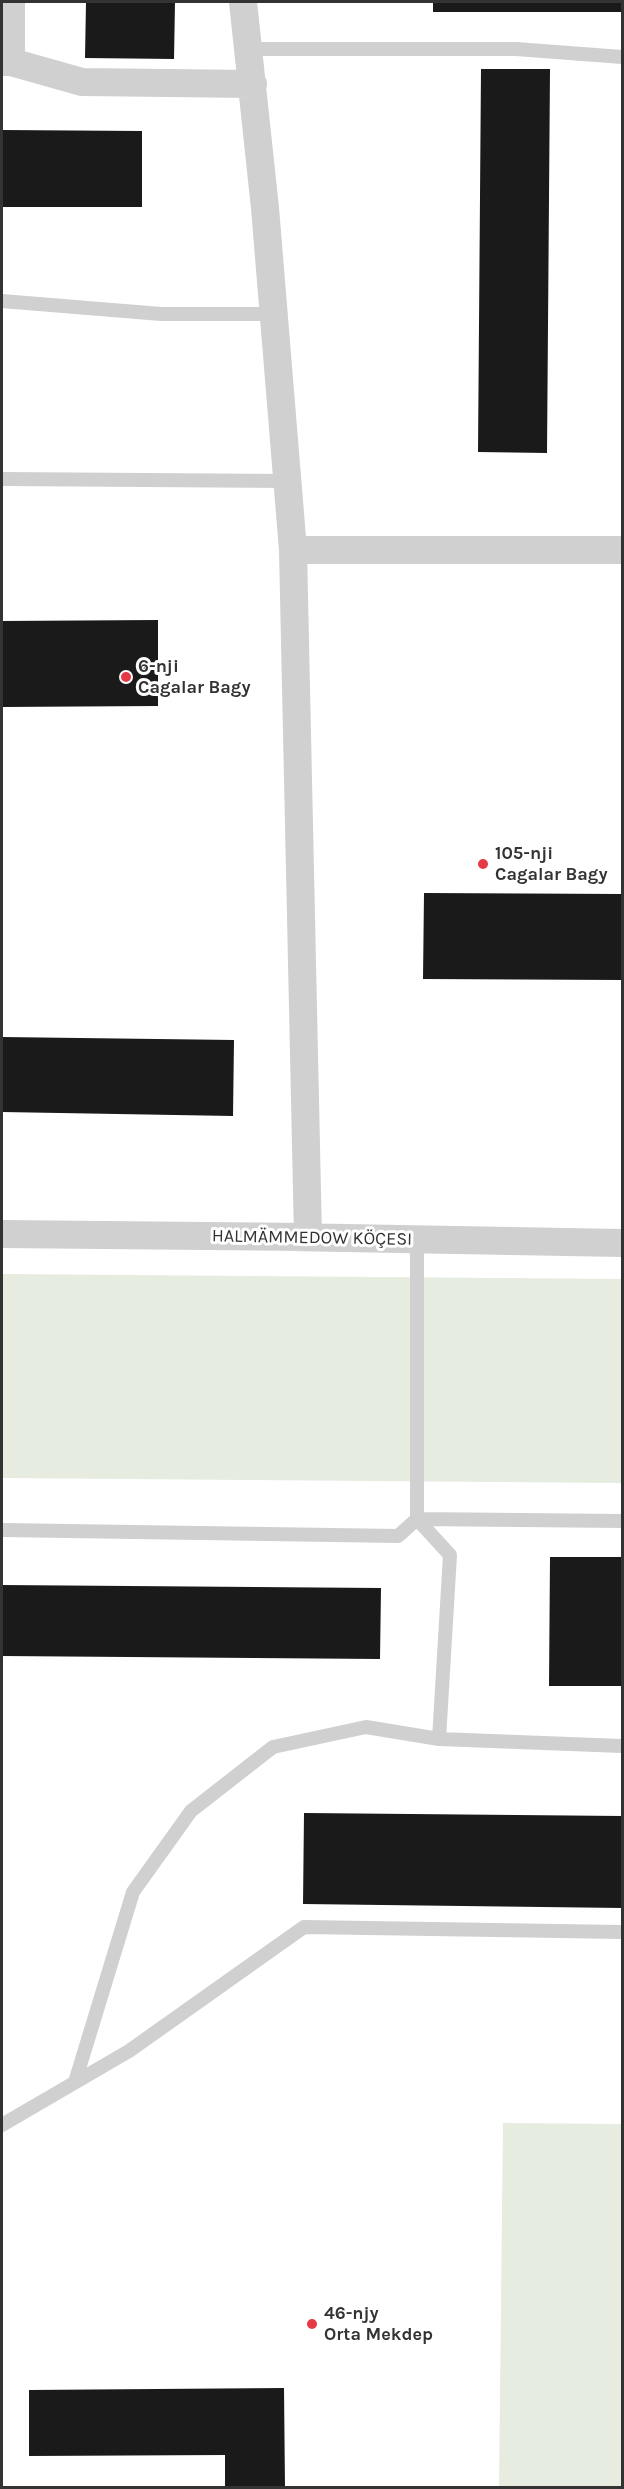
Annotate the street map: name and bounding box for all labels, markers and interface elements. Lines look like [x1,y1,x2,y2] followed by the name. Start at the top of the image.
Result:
[138,656,250,698] place label: 6-nji Cagalar Bagy
[119,670,133,684] marker: 6-nji Cagalar Bagy
[495,843,607,886] place label: 105-nji Cagalar Bagy
[476,857,490,871] marker: 105-nji Cagalar Bagy
[212,1225,412,1251] street label: HALMÄMMEDOW KÖÇESI
[324,2303,433,2346] place label: 46-njy Orta Mekdep
[305,2317,319,2331] marker: 46-njy Orta Mekdep

